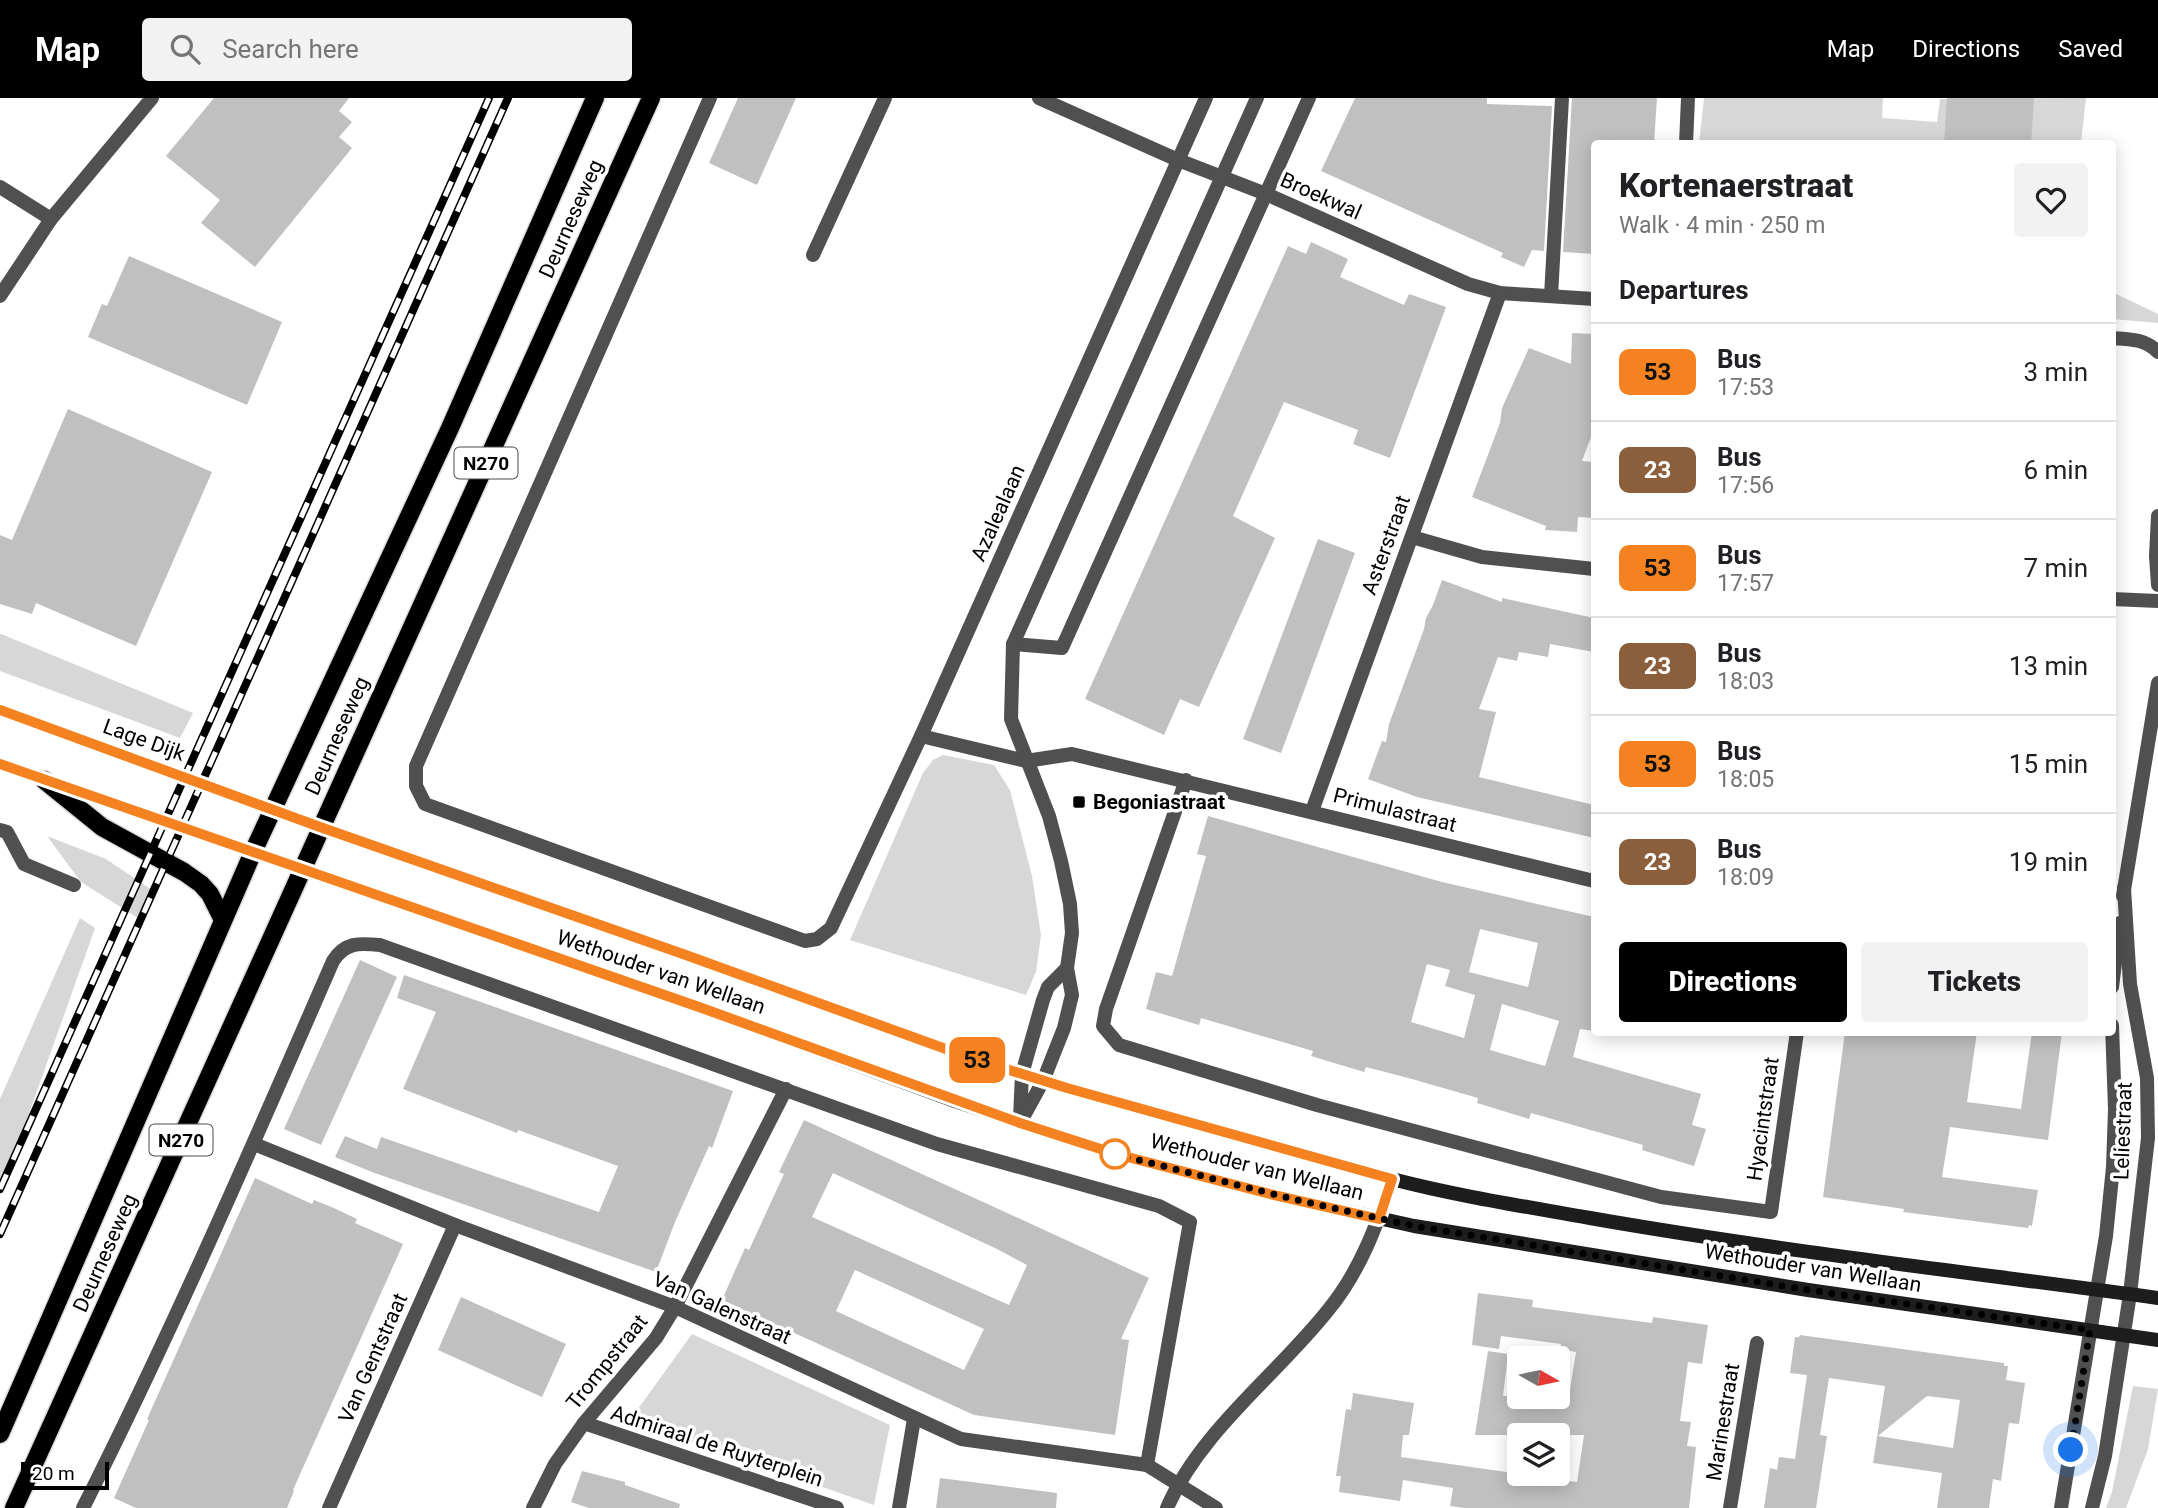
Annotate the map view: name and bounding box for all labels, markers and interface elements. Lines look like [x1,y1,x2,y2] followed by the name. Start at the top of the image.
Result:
[142,18,632,81] search box
[35,30,100,69] text: Map
[166,30,204,68] icon: search
[222,34,359,64] text: Search here
[1827,35,1874,63] text: Map
[1912,35,2020,63] text: Directions
[2058,35,2123,63] text: Saved
[534,156,608,282] street label: Deurneseweg
[2014,163,2088,237] button: heart
[1619,166,1853,205] text: Kortenaerstraat
[1277,168,1365,224] street label: Broekwal
[1619,212,1825,239] text: Walk · 4 min · 250 m
[1619,275,1749,305] text: Departures
[1717,344,1762,374] text: Bus
[2023,357,2088,387] text: 3 min
[1644,358,1671,386] text: 53
[1717,374,1774,401] text: 17:53
[1717,442,1762,472] text: Bus
[454,448,518,478] road number: N270
[2023,455,2088,485] text: 6 min
[1644,456,1671,484] text: 23
[966,461,1030,565] street label: Azalealaan
[1717,472,1774,499] text: 17:56
[1357,492,1415,598] street label: Asterstraat
[1717,540,1762,570] text: Bus
[2023,553,2088,583] text: 7 min
[1644,554,1671,582] text: 53
[1717,570,1774,597] text: 17:57
[1717,638,1762,668] text: Bus
[2009,651,2088,681] text: 13 min
[1644,652,1671,680] text: 23
[1717,668,1774,695] text: 18:03
[300,673,374,799] street label: Deurneseweg
[100,714,189,766] street label: Lage Dijk
[1717,736,1762,766] text: Bus
[2009,749,2088,779] text: 15 min
[1644,750,1671,778] text: 53
[1717,766,1774,793] text: 18:05
[1331,783,1459,837] street label: Primulastraat
[1093,790,1225,814] place label: Begoniastraat
[1071,794,1087,810] marker: Begoniastraat
[1717,834,1762,864] text: Bus
[2009,847,2088,877] text: 19 min
[1644,848,1671,876] text: 23
[1717,864,1774,891] text: 18:09
[554,925,768,1019] street label: Wethouder van Wellaan
[1619,942,1847,1022] button: Directions
[1861,942,2088,1022] button: Tickets
[946,1037,1009,1083] line badge: 53
[963,1046,991,1074] text: 53
[1742,1055,1784,1183] street label: Hyacintstraat
[2109,1082,2137,1180] street label: Leliestraat
[150,1124,212,1156] road number: N270
[1148,1129,1366,1205] street label: Wethouder van Wellaan
[1100,1139,1130,1169] unlabelled marker
[68,1190,142,1316] street label: Deurneseweg
[1703,1239,1923,1297] street label: Wethouder van Wellaan
[649,1267,795,1349] street label: Van Galenstraat
[334,1289,412,1426] street label: Van Gentstraat
[561,1310,653,1414] street label: Trompstraat
[1507,1346,1570,1409] north arrow
[1507,1346,1570,1486] map controls
[1702,1361,1744,1483] street label: Marinestraat
[608,1400,826,1492] street label: Admiraal de Ruyterplein
[1507,1423,1570,1486] button: layers
[2053,1432,2088,1467] your location
[21,1459,108,1491] scale bar
[32,1462,75,1485] text: 20 m

